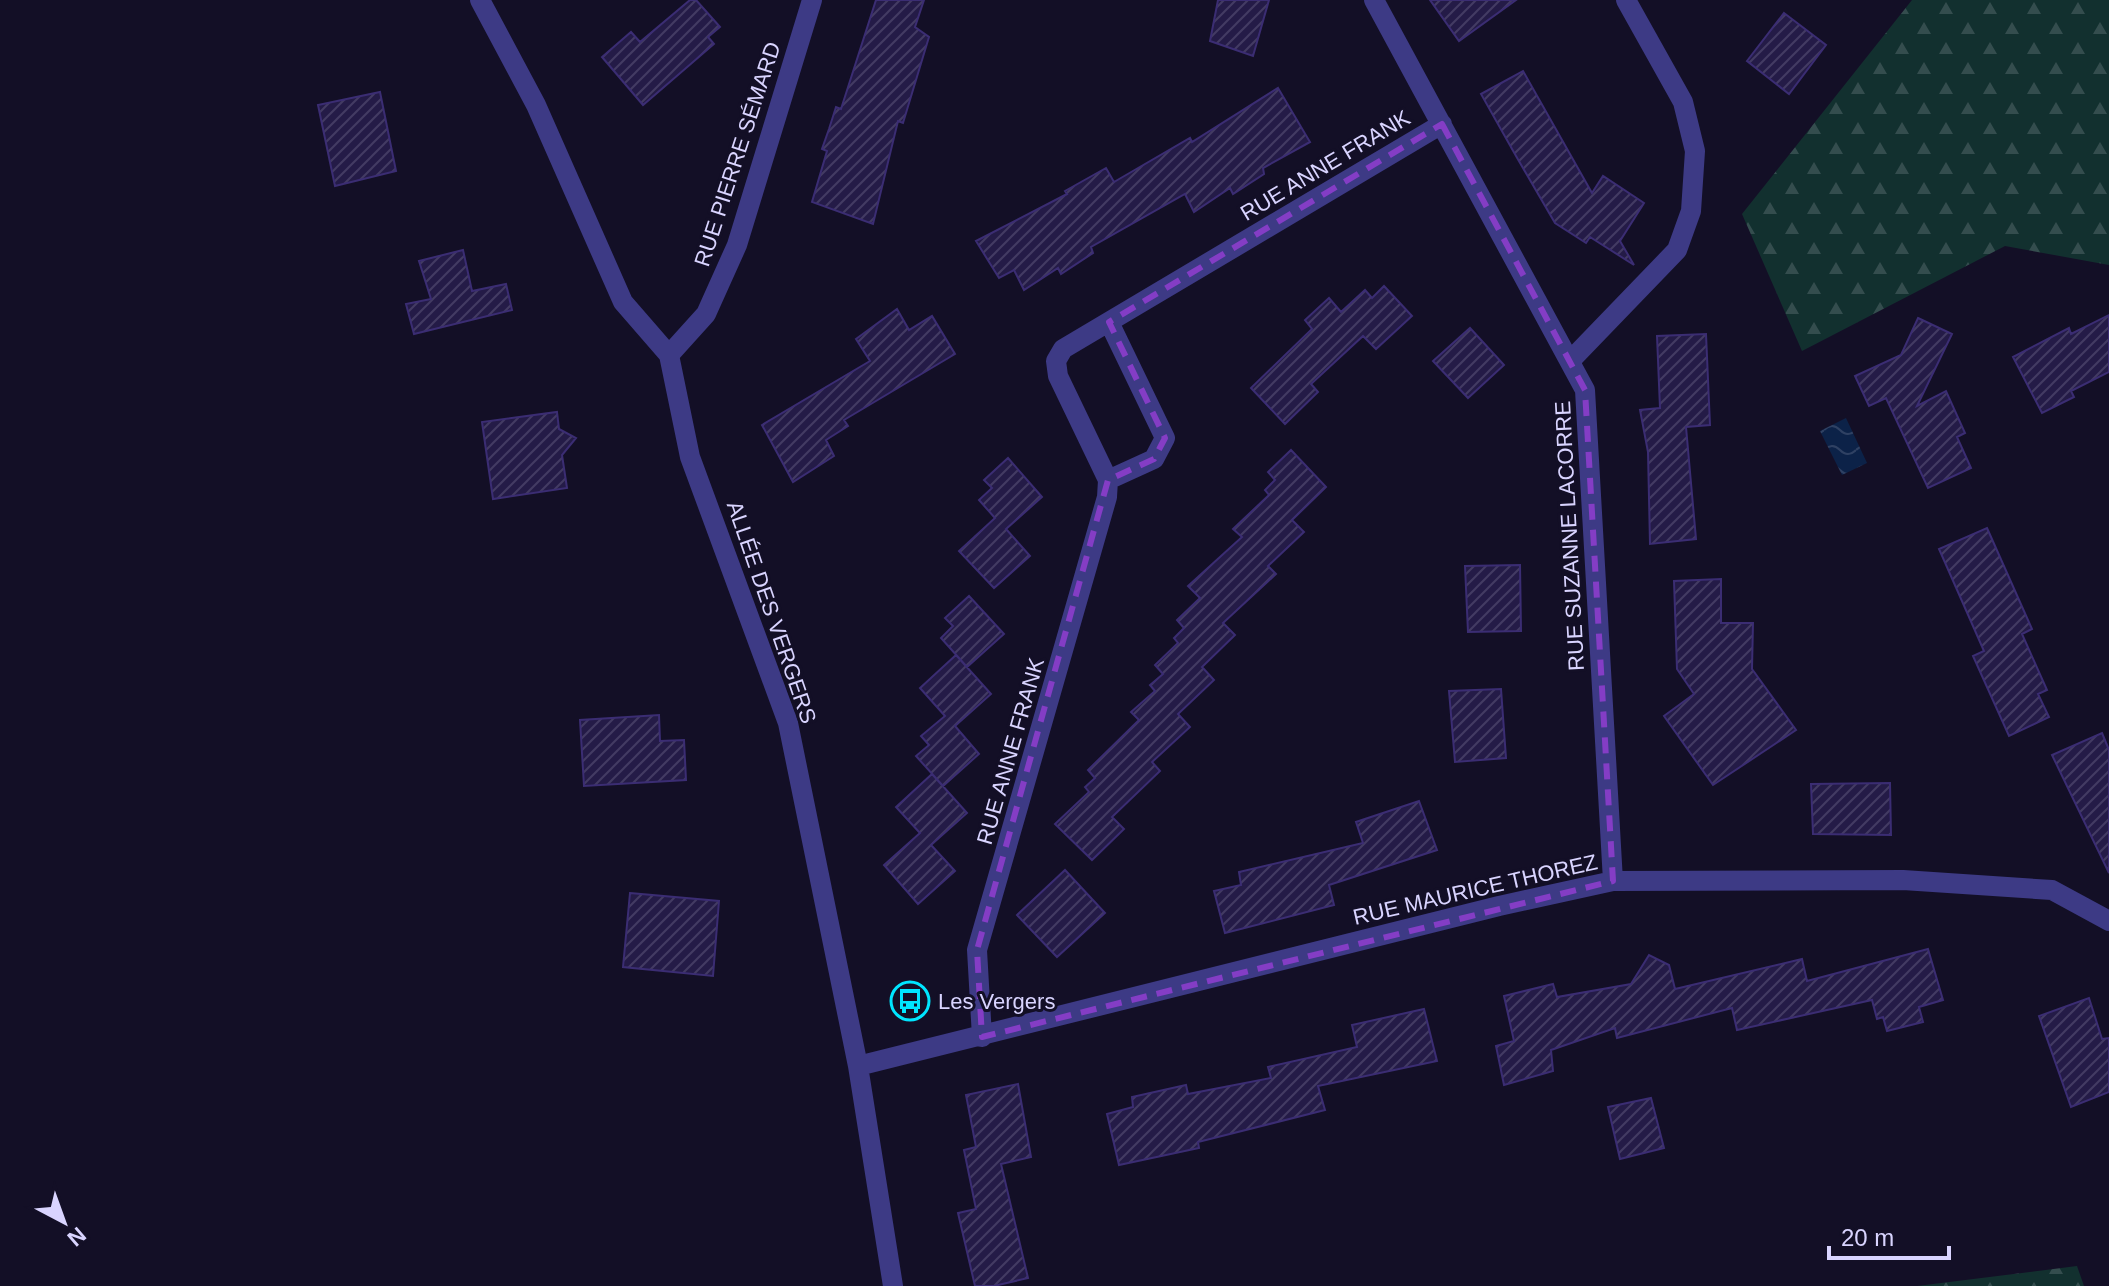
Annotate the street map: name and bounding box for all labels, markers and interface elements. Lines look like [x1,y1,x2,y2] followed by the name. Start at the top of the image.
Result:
[689,39,786,270] street label: RUE PIERRE SÉMARD
[1236,105,1415,226] street label: RUE ANNE FRANK
[1550,400,1589,672] street label: RUE SUZANNE LACORRE
[722,498,821,727] street label: ALLÉE DES VERGERS
[972,655,1049,847] street label: RUE ANNE FRANK
[1350,849,1600,930] street label: RUE MAURICE THOREZ
[889,980,931,1022] bus stop icon: Les Vergers
[938,989,1055,1014] place label: Les Vergers
[24,1182,104,1262] north arrow
[1829,1210,1949,1260] scale bar
[63,1222,91,1251] text: N
[1841,1224,1894,1251] text: 20 m

